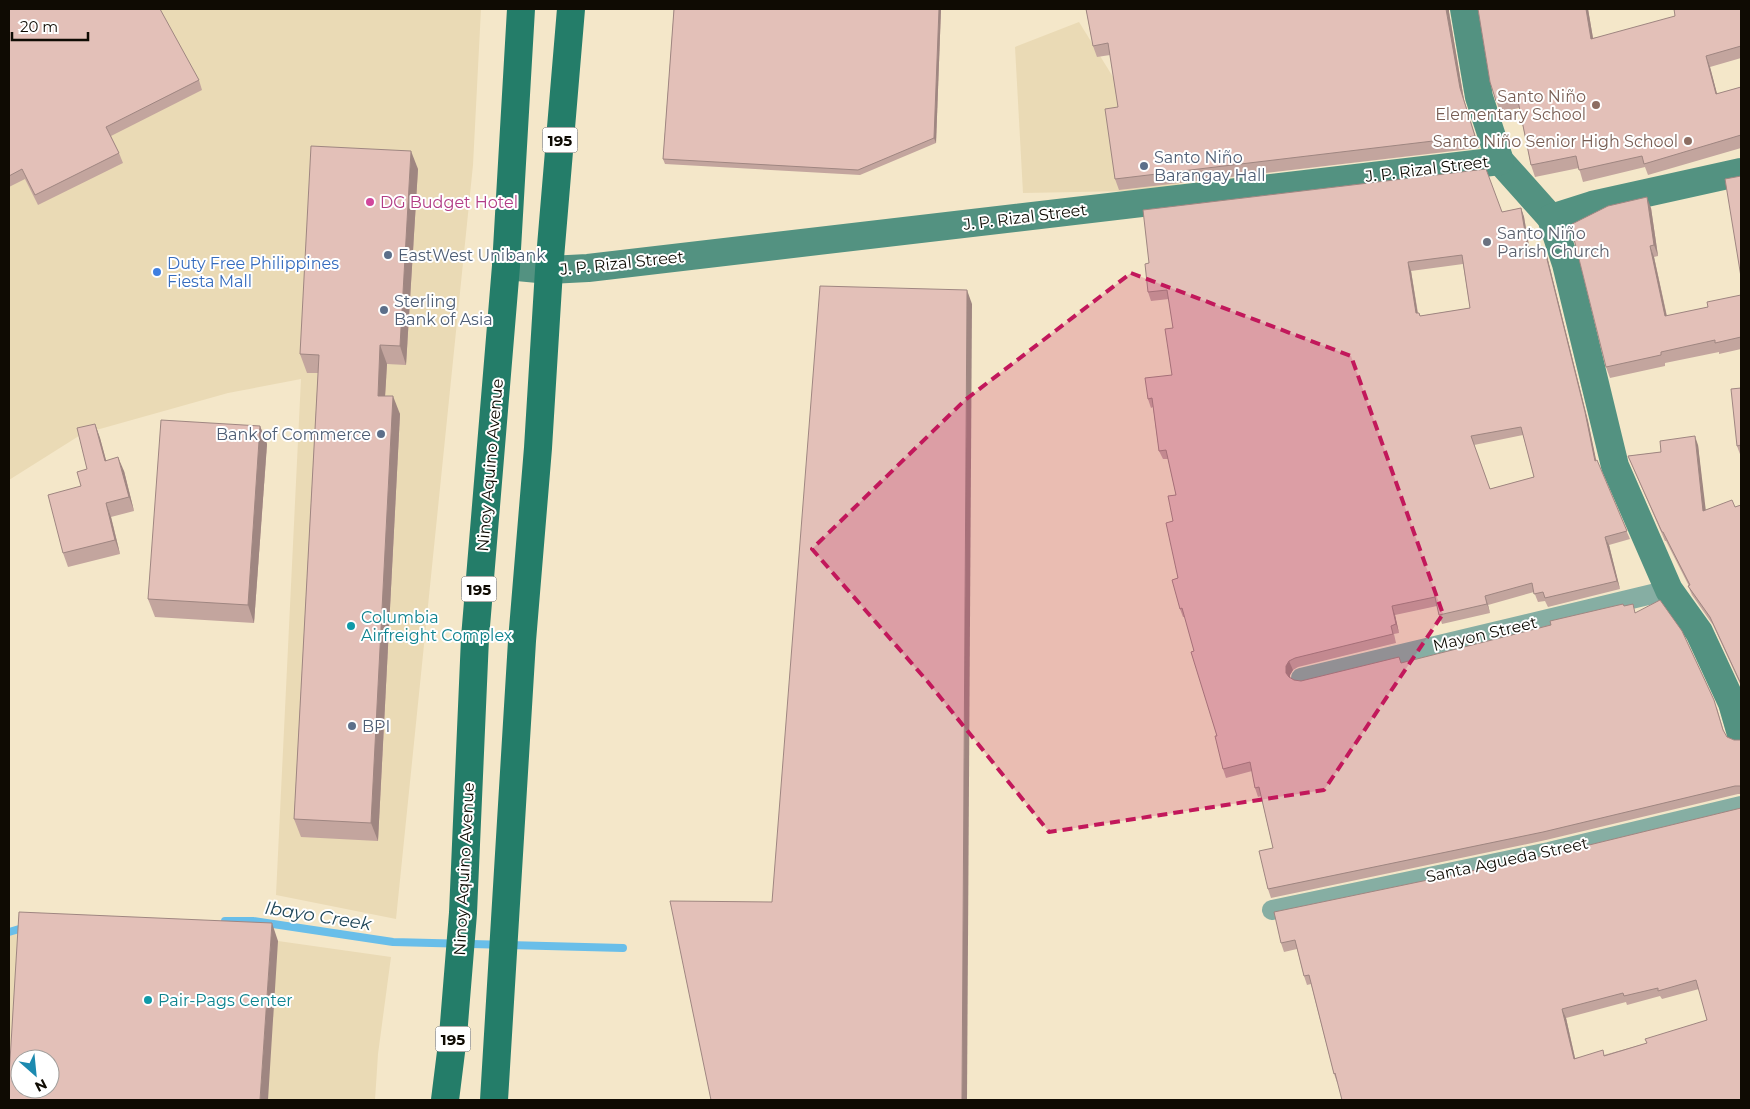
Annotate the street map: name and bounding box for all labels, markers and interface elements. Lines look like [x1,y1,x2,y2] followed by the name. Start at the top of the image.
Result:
[12,10,89,42] scale bar
[20,17,58,36] text: 20 m
[1435,87,1586,124] place label: Santo Niño Elementary School
[1590,99,1602,111] marker: Santo Niño Elementary School
[542,128,578,152] road number: 195
[1433,132,1678,151] place label: Santo Niño Senior High School
[1682,135,1694,147] marker: Santo Niño Senior High School
[1154,148,1266,185] place label: Santo Niño Barangay Hall
[1363,152,1490,186] street label: J. P. Rizal Street
[1138,160,1150,172] marker: Santo Niño Barangay Hall
[380,193,518,212] place label: DG Budget Hotel
[364,196,376,208] marker: DG Budget Hotel
[961,200,1088,234] street label: J. P. Rizal Street
[1497,224,1610,261] place label: Santo Niño Parish Church
[1481,236,1493,248] marker: Santo Niño Parish Church
[398,246,546,265] place label: EastWest Unibank
[558,247,685,279] street label: J. P. Rizal Street
[382,249,394,261] marker: EastWest Unibank
[167,254,339,291] place label: Duty Free Philippines Fiesta Mall
[151,266,163,278] marker: Duty Free Philippines Fiesta Mall
[394,292,493,329] place label: Sterling Bank of Asia
[378,304,390,316] marker: Sterling Bank of Asia
[473,378,507,552] street label: Ninoy Aquino Avenue
[216,425,371,444] place label: Bank of Commerce
[375,428,387,440] marker: Bank of Commerce
[462,576,496,602] road number: 195
[361,608,513,645] place label: Columbia Airfreight Complex
[1431,613,1539,655] street label: Mayon Street
[345,620,357,632] marker: Columbia Airfreight Complex
[362,717,390,736] place label: BPI
[346,720,358,732] marker: BPI
[450,782,478,956] street label: Ninoy Aquino Avenue
[1424,833,1590,887] street label: Santa Agueda Street
[263,897,374,935] water label: Ibayo Creek
[158,991,293,1010] place label: Pair-Pags Center
[142,994,154,1006] marker: Pair-Pags Center
[436,1026,470,1052] road number: 195
[10,1049,60,1099] north arrow
[32,1075,50,1096] text: N

